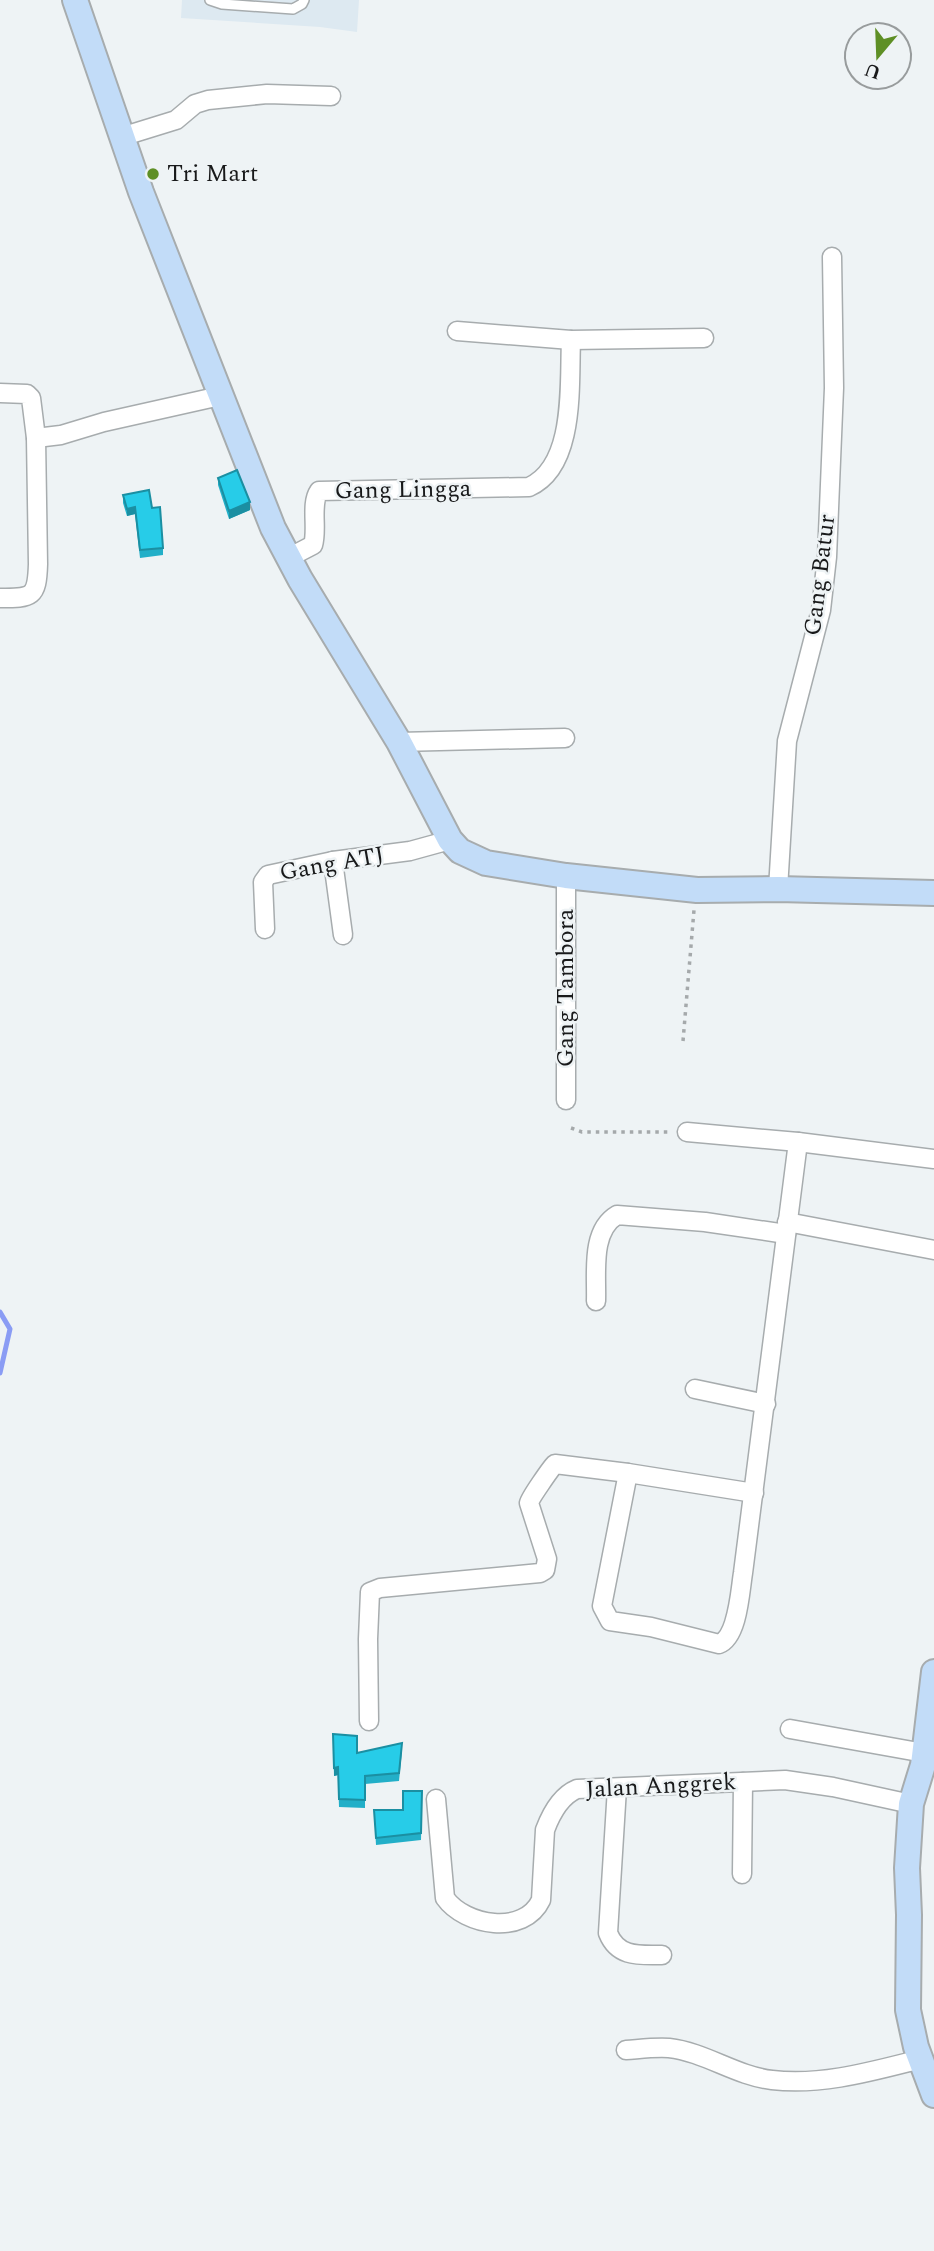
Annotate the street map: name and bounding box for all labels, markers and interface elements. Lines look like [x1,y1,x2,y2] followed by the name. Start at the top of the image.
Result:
[843,21,913,91] north arrow
[861,54,885,87] text: U
[167,156,258,192] place label: Tri Mart
[145,166,161,182] marker: Tri Mart
[334,471,472,509] street label: Gang Lingga
[795,512,845,638] street label: Gang Batur
[277,837,387,891] street label: Gang ATJ
[548,908,584,1067] street label: Gang Tambora
[585,1764,737,1808] street label: Jalan Anggrek

